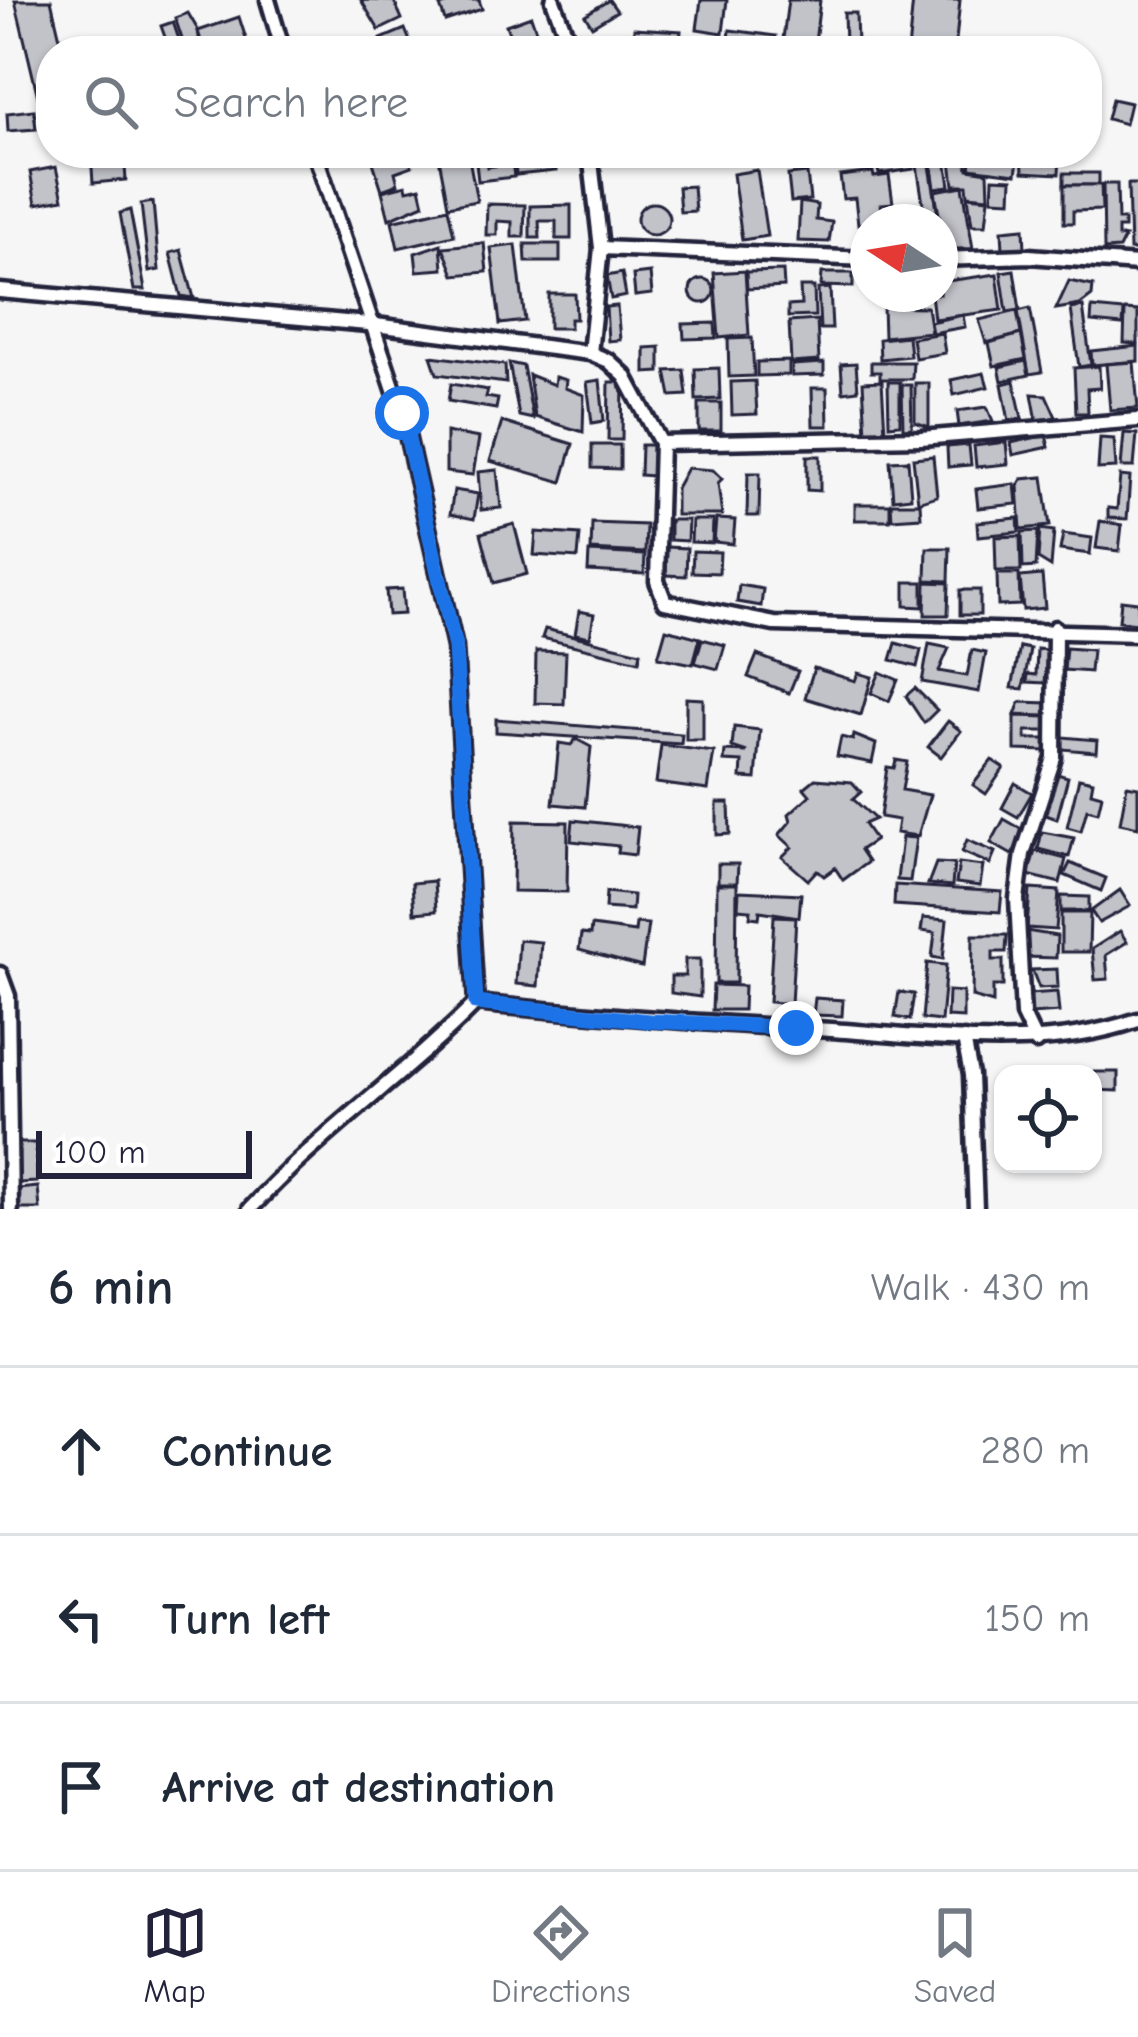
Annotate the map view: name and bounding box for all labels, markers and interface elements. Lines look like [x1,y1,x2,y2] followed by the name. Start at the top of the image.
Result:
[36,36,1102,168] search box
[78,69,144,135] icon: search
[174,76,408,128] text: Search here
[850,204,958,312] north arrow
[375,386,429,440] route start
[769,1001,823,1055] route end
[994,1065,1102,1173] map controls
[994,1065,1102,1173] button: locate
[36,1125,252,1178] scale bar
[54,1133,146,1171] text: 100 m
[48,1258,174,1317] text: 6 min
[871,1265,1090,1310] text: Walk · 430 m
[48,1418,114,1484] icon: ahead
[162,1425,332,1477] text: Continue
[980,1428,1090,1473] text: 280 m
[48,1586,114,1652] icon: left
[162,1593,329,1645] text: Turn left
[984,1596,1090,1641] text: 150 m
[48,1754,114,1820] icon: arrive
[162,1761,555,1813] text: Arrive at destination
[142,1900,208,2010] tab: Map
[491,1900,631,2010] tab: Directions
[914,1900,996,2010] tab: Saved

